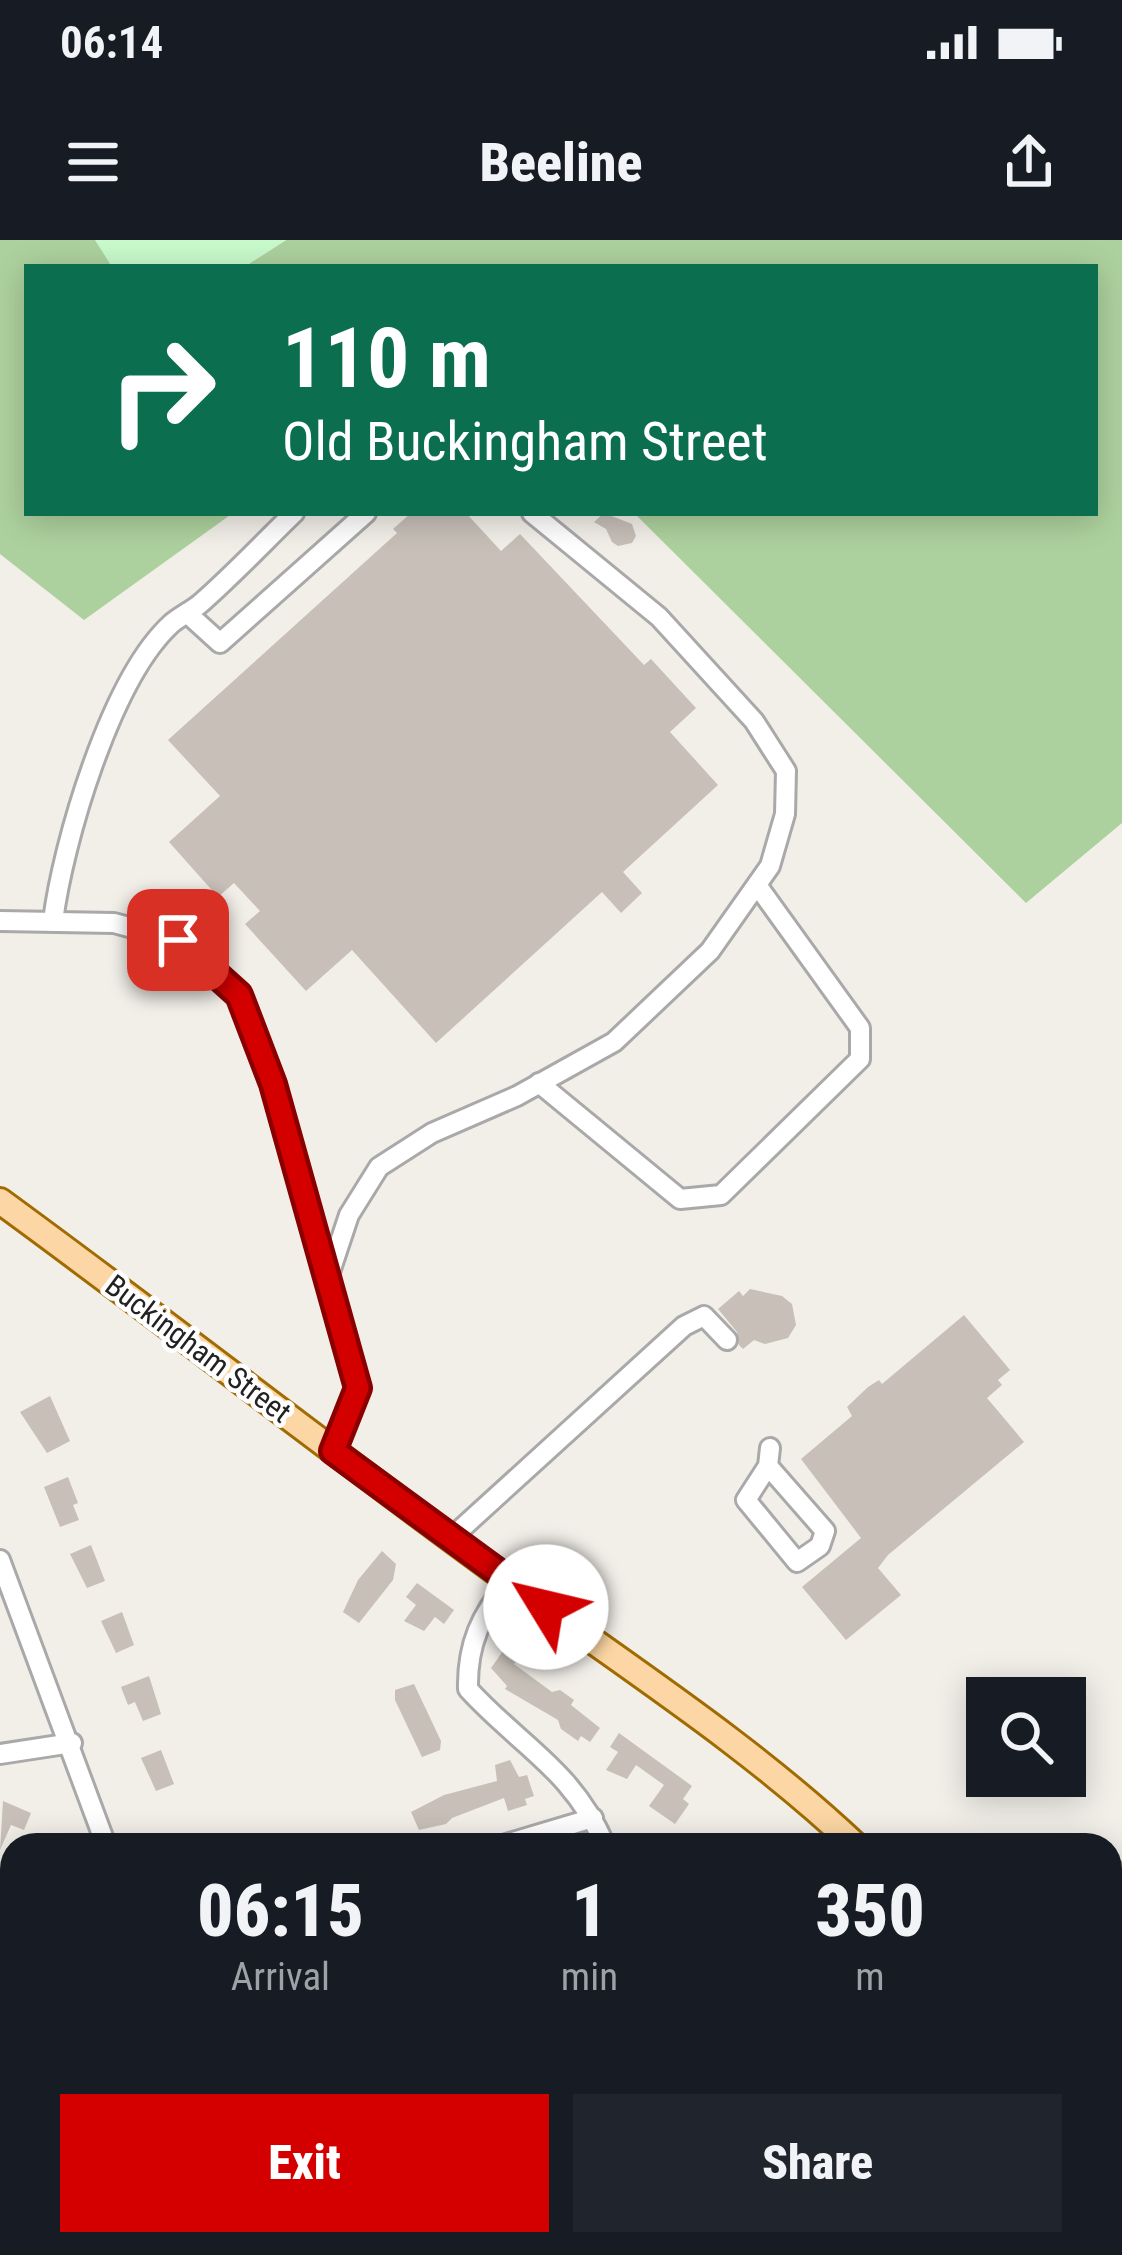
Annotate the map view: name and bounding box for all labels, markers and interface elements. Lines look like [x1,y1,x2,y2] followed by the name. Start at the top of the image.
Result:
[60,16,163,69] text: 06:14
[60,129,126,195] icon: menu
[996,129,1062,195] icon: share
[480,131,642,194] text: Beeline
[282,309,491,408] text: 110 m
[84,312,240,468] icon: right
[282,410,768,473] text: Old Buckingham Street
[127,889,229,991] pin
[145,907,211,973] icon: arrive
[99,1267,298,1430] street label: Buckingham Street
[483,1544,609,1670] position arrow
[966,1677,1086,1797] map controls
[966,1677,1086,1797] button: search
[197,1869,364,1954] text: 06:15
[571,1869,608,1954] text: 1
[815,1869,925,1954] text: 350
[231,1954,330,2000] text: Arrival
[561,1954,618,2000] text: min
[855,1954,885,2000] text: m
[60,2094,549,2232] button: Exit
[573,2094,1062,2232] button: Share

